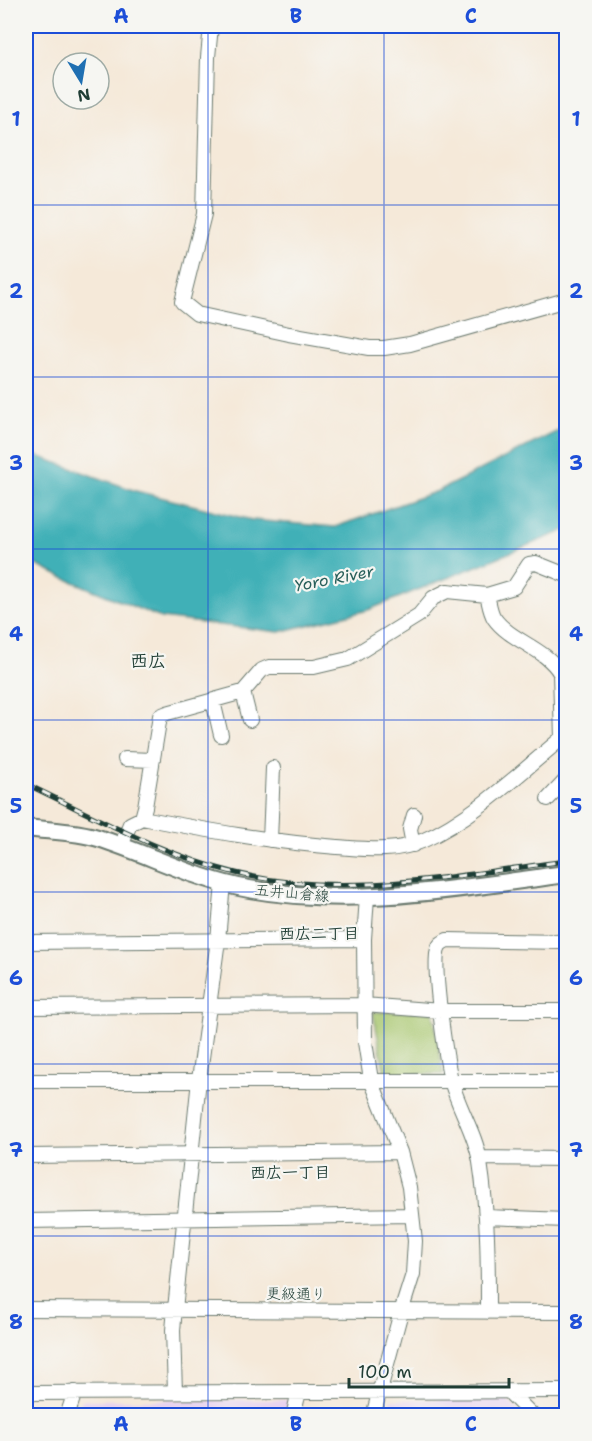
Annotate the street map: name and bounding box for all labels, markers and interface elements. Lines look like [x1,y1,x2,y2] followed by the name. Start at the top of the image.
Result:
[113,3,129,29] text: A
[290,3,302,29] text: B
[465,3,477,29] text: C
[51,51,111,111] north arrow
[76,84,92,107] text: N
[11,106,21,132] text: 1
[571,106,581,132] text: 1
[9,278,23,304] text: 2
[569,278,583,304] text: 2
[9,450,23,476] text: 3
[569,450,583,476] text: 3
[292,560,376,596] water label: Yoro River
[9,621,23,647] text: 4
[569,621,583,647] text: 4
[130,649,166,673] district label: 西広
[10,793,22,819] text: 5
[570,793,582,819] text: 5
[254,880,330,906] street label: 五井山倉線
[279,923,359,944] district label: 西広二丁目
[9,965,23,991] text: 6
[569,965,583,991] text: 6
[9,1137,23,1163] text: 7
[569,1137,583,1163] text: 7
[250,1162,330,1183] district label: 西広一丁目
[266,1283,326,1305] street label: 更級通り
[9,1309,23,1335] text: 8
[569,1309,583,1335] text: 8
[349,1351,510,1389] scale bar
[358,1360,412,1384] text: 100 m
[113,1411,129,1437] text: A
[290,1411,302,1437] text: B
[465,1411,477,1437] text: C

